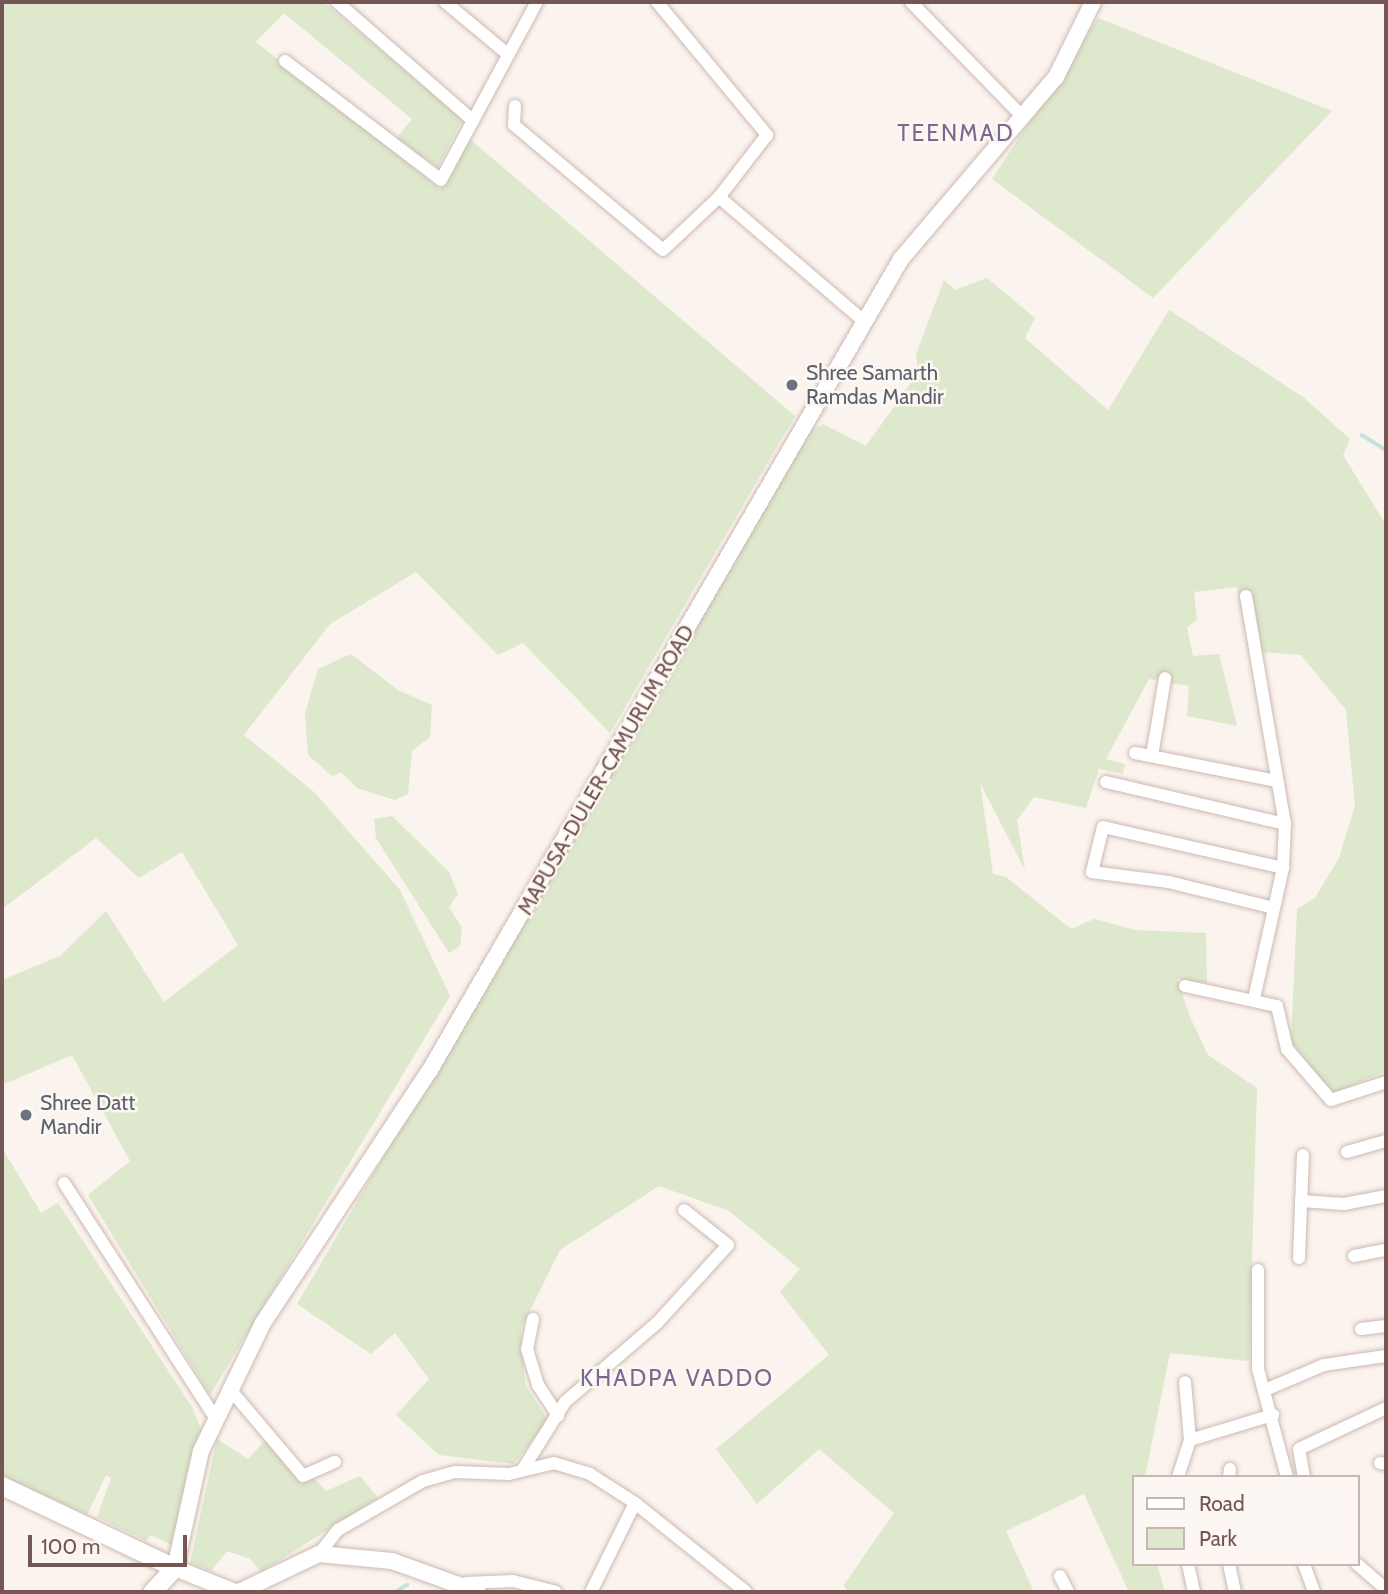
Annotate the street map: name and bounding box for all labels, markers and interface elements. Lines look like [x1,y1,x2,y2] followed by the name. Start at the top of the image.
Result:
[898,119,1014,147] district label: TEENMAD
[806,360,944,410] place label: Shree Samarth Ramdas Mandir
[784,377,800,393] marker: Shree Samarth Ramdas Mandir
[512,621,700,919] street label: MAPUSA-DULER-CAMURLIM ROAD
[40,1090,135,1140] place label: Shree Datt Mandir
[18,1107,34,1123] marker: Shree Datt Mandir
[582,1364,772,1392] district label: KHADPA VADDO
[1132,1475,1360,1566] legend
[1199,1491,1245,1516] text: Road
[32,1520,191,1564] scale bar
[1199,1526,1237,1551] text: Park
[41,1534,100,1559] text: 100 m

